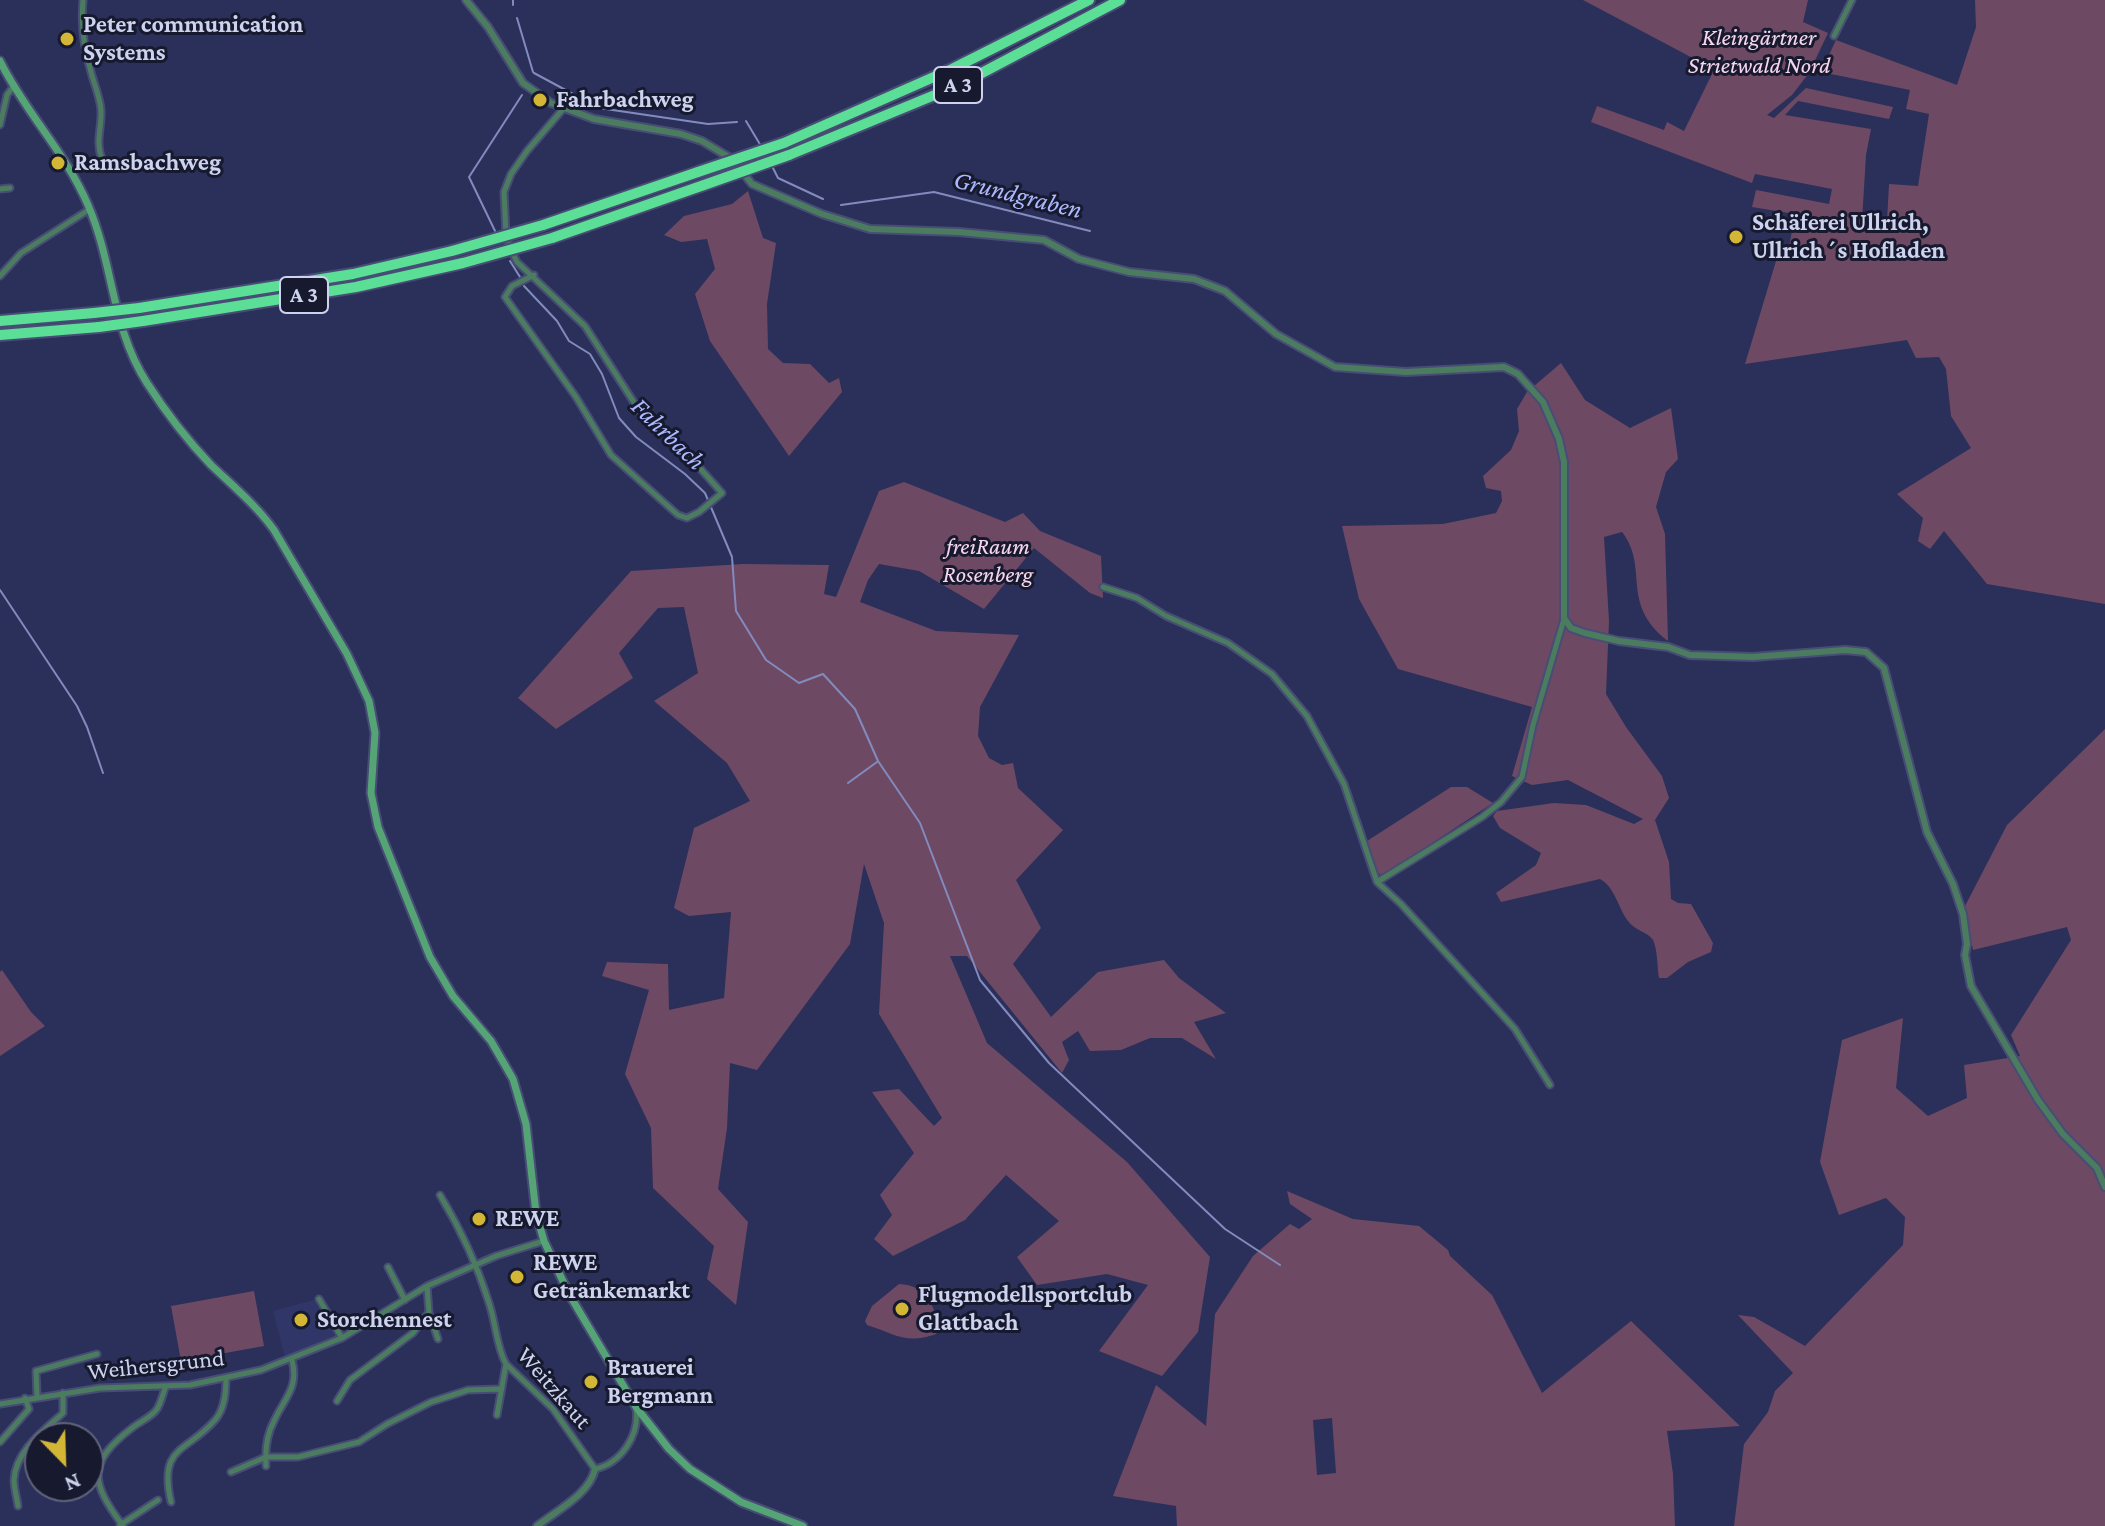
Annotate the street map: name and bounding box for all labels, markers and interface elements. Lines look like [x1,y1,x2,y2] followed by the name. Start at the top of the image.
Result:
[83,11,303,67] place label: Peter communication Systems
[1688,24,1830,80] park label: Kleingärtner Strietwald Nord
[58,30,76,48] marker: Peter communication Systems
[934,67,982,103] road number: A 3
[556,86,694,114] place label: Fahrbachweg
[531,91,549,109] marker: Fahrbachweg
[74,149,221,177] place label: Ramsbachweg
[49,154,67,172] marker: Ramsbachweg
[951,164,1085,226] water label: Grundgraben
[1752,209,1945,265] place label: Schäferei Ullrich, Ullrich´s Hofladen
[1727,228,1745,246] marker: Schäferei Ullrich, Ullrich´s Hofladen
[280,277,328,313] road number: A 3
[624,391,712,477] water label: Fahrbach
[943,533,1033,589] park label: freiRaum Rosenberg
[495,1205,559,1233] place label: REWE
[470,1210,488,1228] marker: REWE
[533,1249,690,1305] place label: REWE Getränkemarkt
[508,1268,526,1286] marker: REWE Getränkemarkt
[918,1281,1132,1337] place label: Flugmodellsportclub Glattbach
[893,1300,911,1318] marker: Flugmodellsportclub Glattbach
[317,1306,452,1334] place label: Storchennest
[292,1311,310,1329] marker: Storchennest
[511,1341,597,1435] street label: Weitzkaut
[86,1343,226,1387] street label: Weihersgrund
[607,1354,713,1410] place label: Brauerei Bergmann
[582,1373,600,1391] marker: Brauerei Bergmann
[24,1422,104,1502] north arrow
[61,1468,85,1497] text: N

